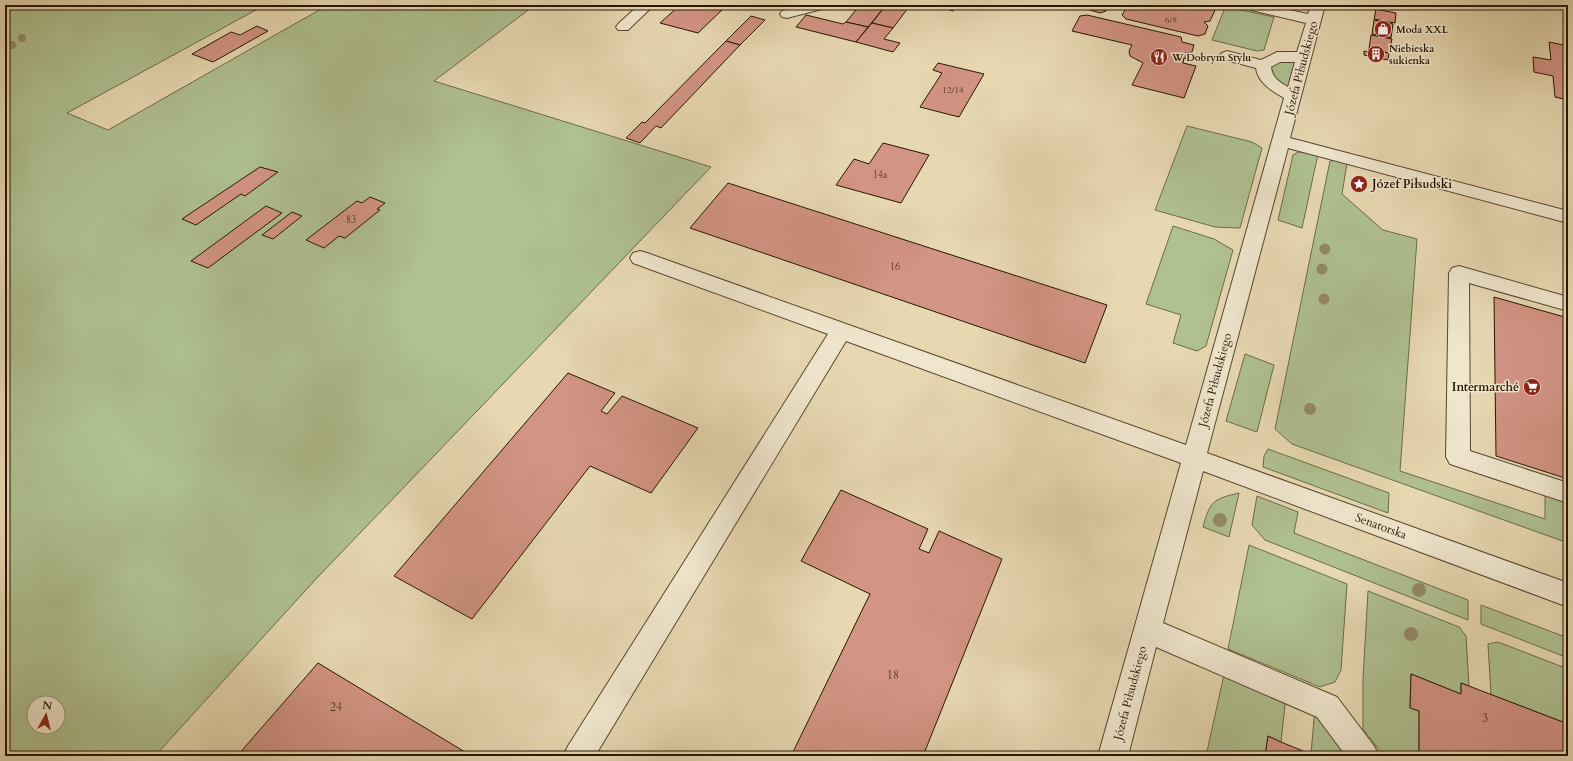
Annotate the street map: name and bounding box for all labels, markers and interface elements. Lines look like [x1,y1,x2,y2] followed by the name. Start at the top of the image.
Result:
[1165,14,1177,26] house number: 6/8
[1280,19,1321,119] street label: Józefa Piłsudskiego
[1373,19,1393,39] shop icon: Moda XXL
[1396,23,1449,37] place label: Moda XXL
[1389,42,1434,68] place label: Niebieska sukienka
[1366,44,1386,64] building icon: Niebieska sukienka
[1149,47,1169,67] restaurant icon: W Dobrym Stylu
[1171,51,1251,65] place label: W Dobrym Stylu
[942,84,964,96] house number: 12/14
[873,168,888,182] house number: 14a
[1349,174,1369,194] place icon: Józef Piłsudski
[1370,176,1452,192] place label: Józef Piłsudski
[346,213,356,227] house number: 83
[890,260,900,274] house number: 16
[1194,331,1235,431] street label: Józefa Piłsudskiego
[1522,377,1542,397] supermarket icon: Intermarché
[1452,379,1519,395] place label: Intermarché
[1353,509,1410,543] street label: Senatorska
[1109,644,1150,744] street label: Józefa Piłsudskiego
[887,667,899,683] house number: 18
[26,695,66,735] north arrow
[42,698,54,714] text: N
[330,699,342,715] house number: 24
[1482,710,1488,726] house number: 3

